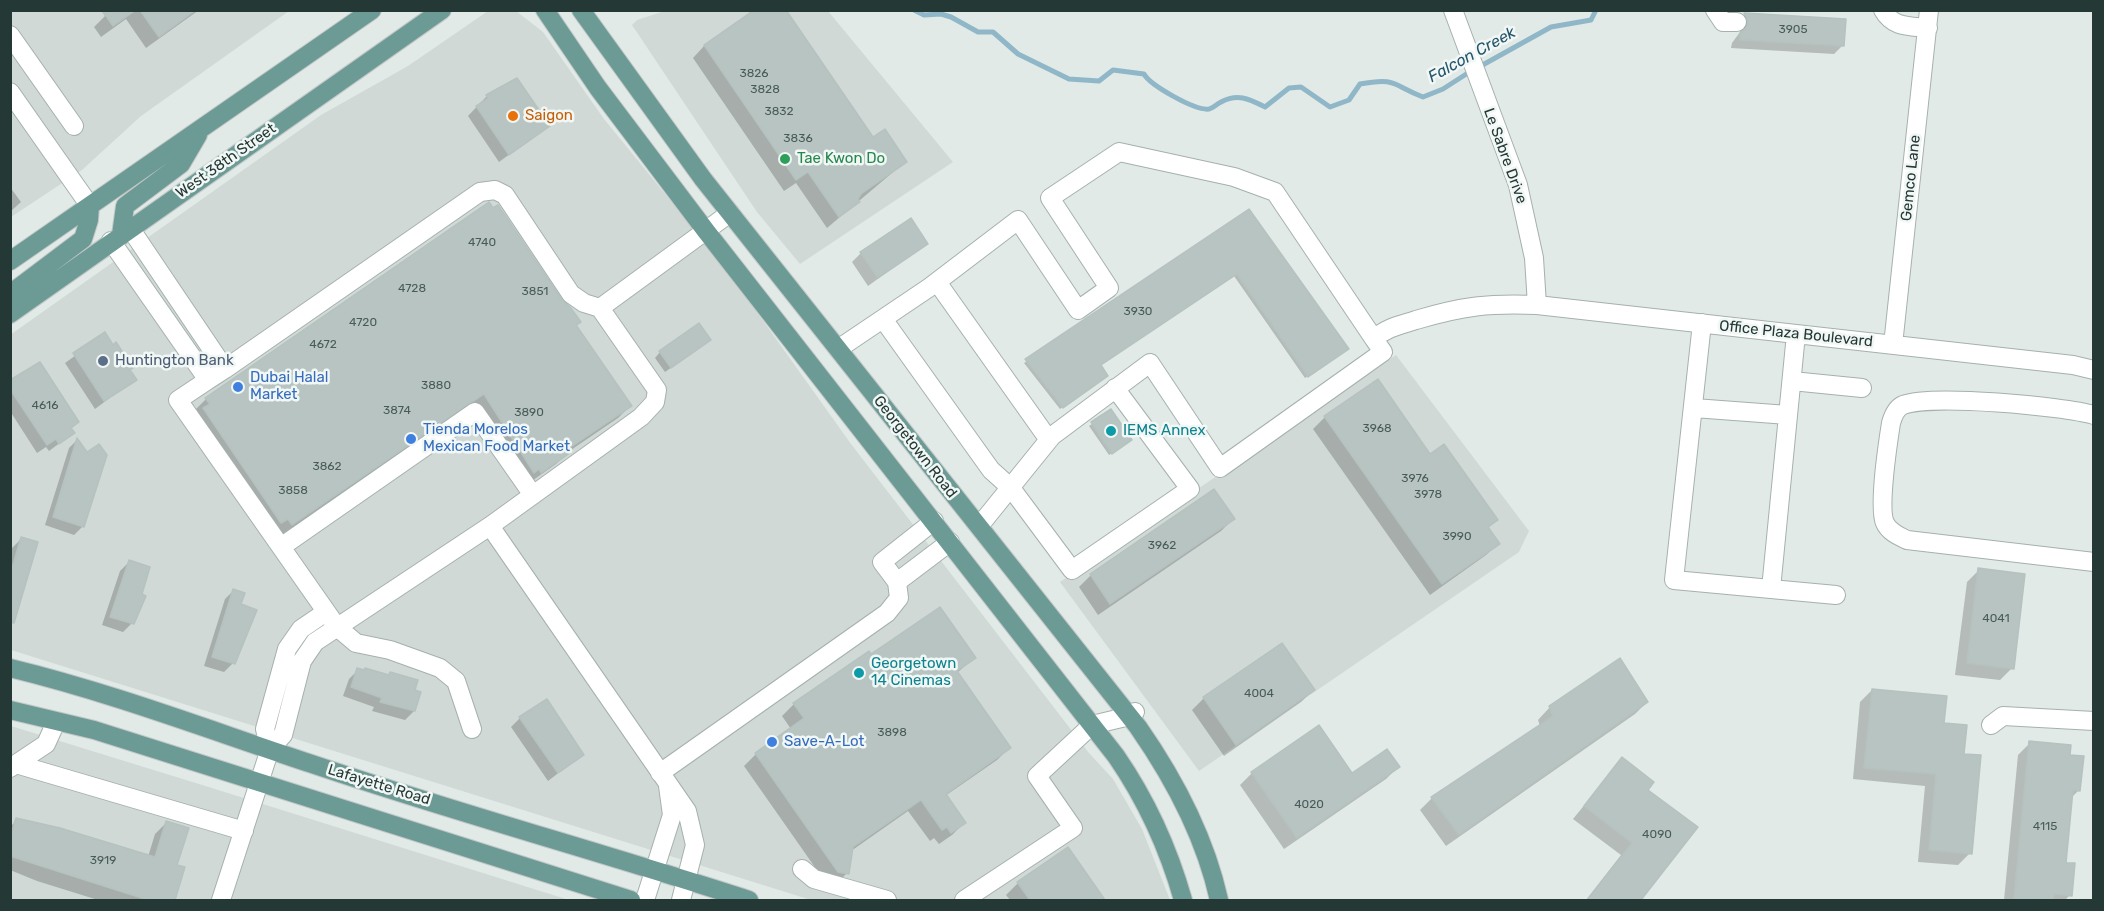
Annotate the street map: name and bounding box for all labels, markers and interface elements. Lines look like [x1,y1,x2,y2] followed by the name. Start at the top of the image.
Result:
[1425,23,1519,87] water label: Falcon Creek
[1778,23,1808,37] house number: 3905
[739,67,769,81] house number: 3826
[750,83,780,97] house number: 3828
[764,105,794,119] house number: 3832
[1479,106,1531,206] street label: Le Sabre Drive
[525,107,573,125] place label: Saigon
[506,109,520,123] marker: Saigon
[173,120,279,202] street label: West 38th Street
[783,132,813,146] house number: 3836
[1898,134,1924,222] street label: Gemco Lane
[797,150,885,168] place label: Tae Kwon Do
[778,152,792,166] marker: Tae Kwon Do
[468,236,496,250] house number: 4740
[398,282,426,296] house number: 4728
[522,285,548,299] house number: 3851
[1124,305,1152,319] house number: 3930
[349,316,377,330] house number: 4720
[1718,317,1874,351] street label: Office Plaza Boulevard
[309,338,337,352] house number: 4672
[115,352,234,370] place label: Huntington Bank
[96,354,110,368] marker: Huntington Bank
[250,369,328,404] place label: Dubai Halal Market
[421,379,451,393] house number: 3880
[231,380,245,394] marker: Dubai Halal Market
[870,392,960,502] street label: Georgetown Road
[32,399,58,413] house number: 4616
[383,404,411,418] house number: 3874
[514,406,544,420] house number: 3890
[423,421,570,456] place label: Tienda Morelos Mexican Food Market
[1123,422,1206,440] place label: IEMS Annex
[1362,422,1392,436] house number: 3968
[1104,424,1118,438] marker: IEMS Annex
[404,432,418,446] marker: Tienda Morelos Mexican Food Market
[312,460,342,474] house number: 3862
[1401,472,1429,486] house number: 3976
[278,484,308,498] house number: 3858
[1414,488,1442,502] house number: 3978
[1442,530,1472,544] house number: 3990
[1148,539,1176,553] house number: 3962
[1982,612,2010,626] house number: 4041
[871,655,956,690] place label: Georgetown 14 Cinemas
[852,666,866,680] marker: Georgetown 14 Cinemas
[1244,687,1274,701] house number: 4004
[877,726,907,740] house number: 3898
[784,733,864,751] place label: Save-A-Lot
[765,735,779,749] marker: Save-A-Lot
[326,761,432,809] street label: Lafayette Road
[1294,798,1324,812] house number: 4020
[2033,820,2057,834] house number: 4115
[1642,828,1672,842] house number: 4090
[90,854,116,868] house number: 3919

